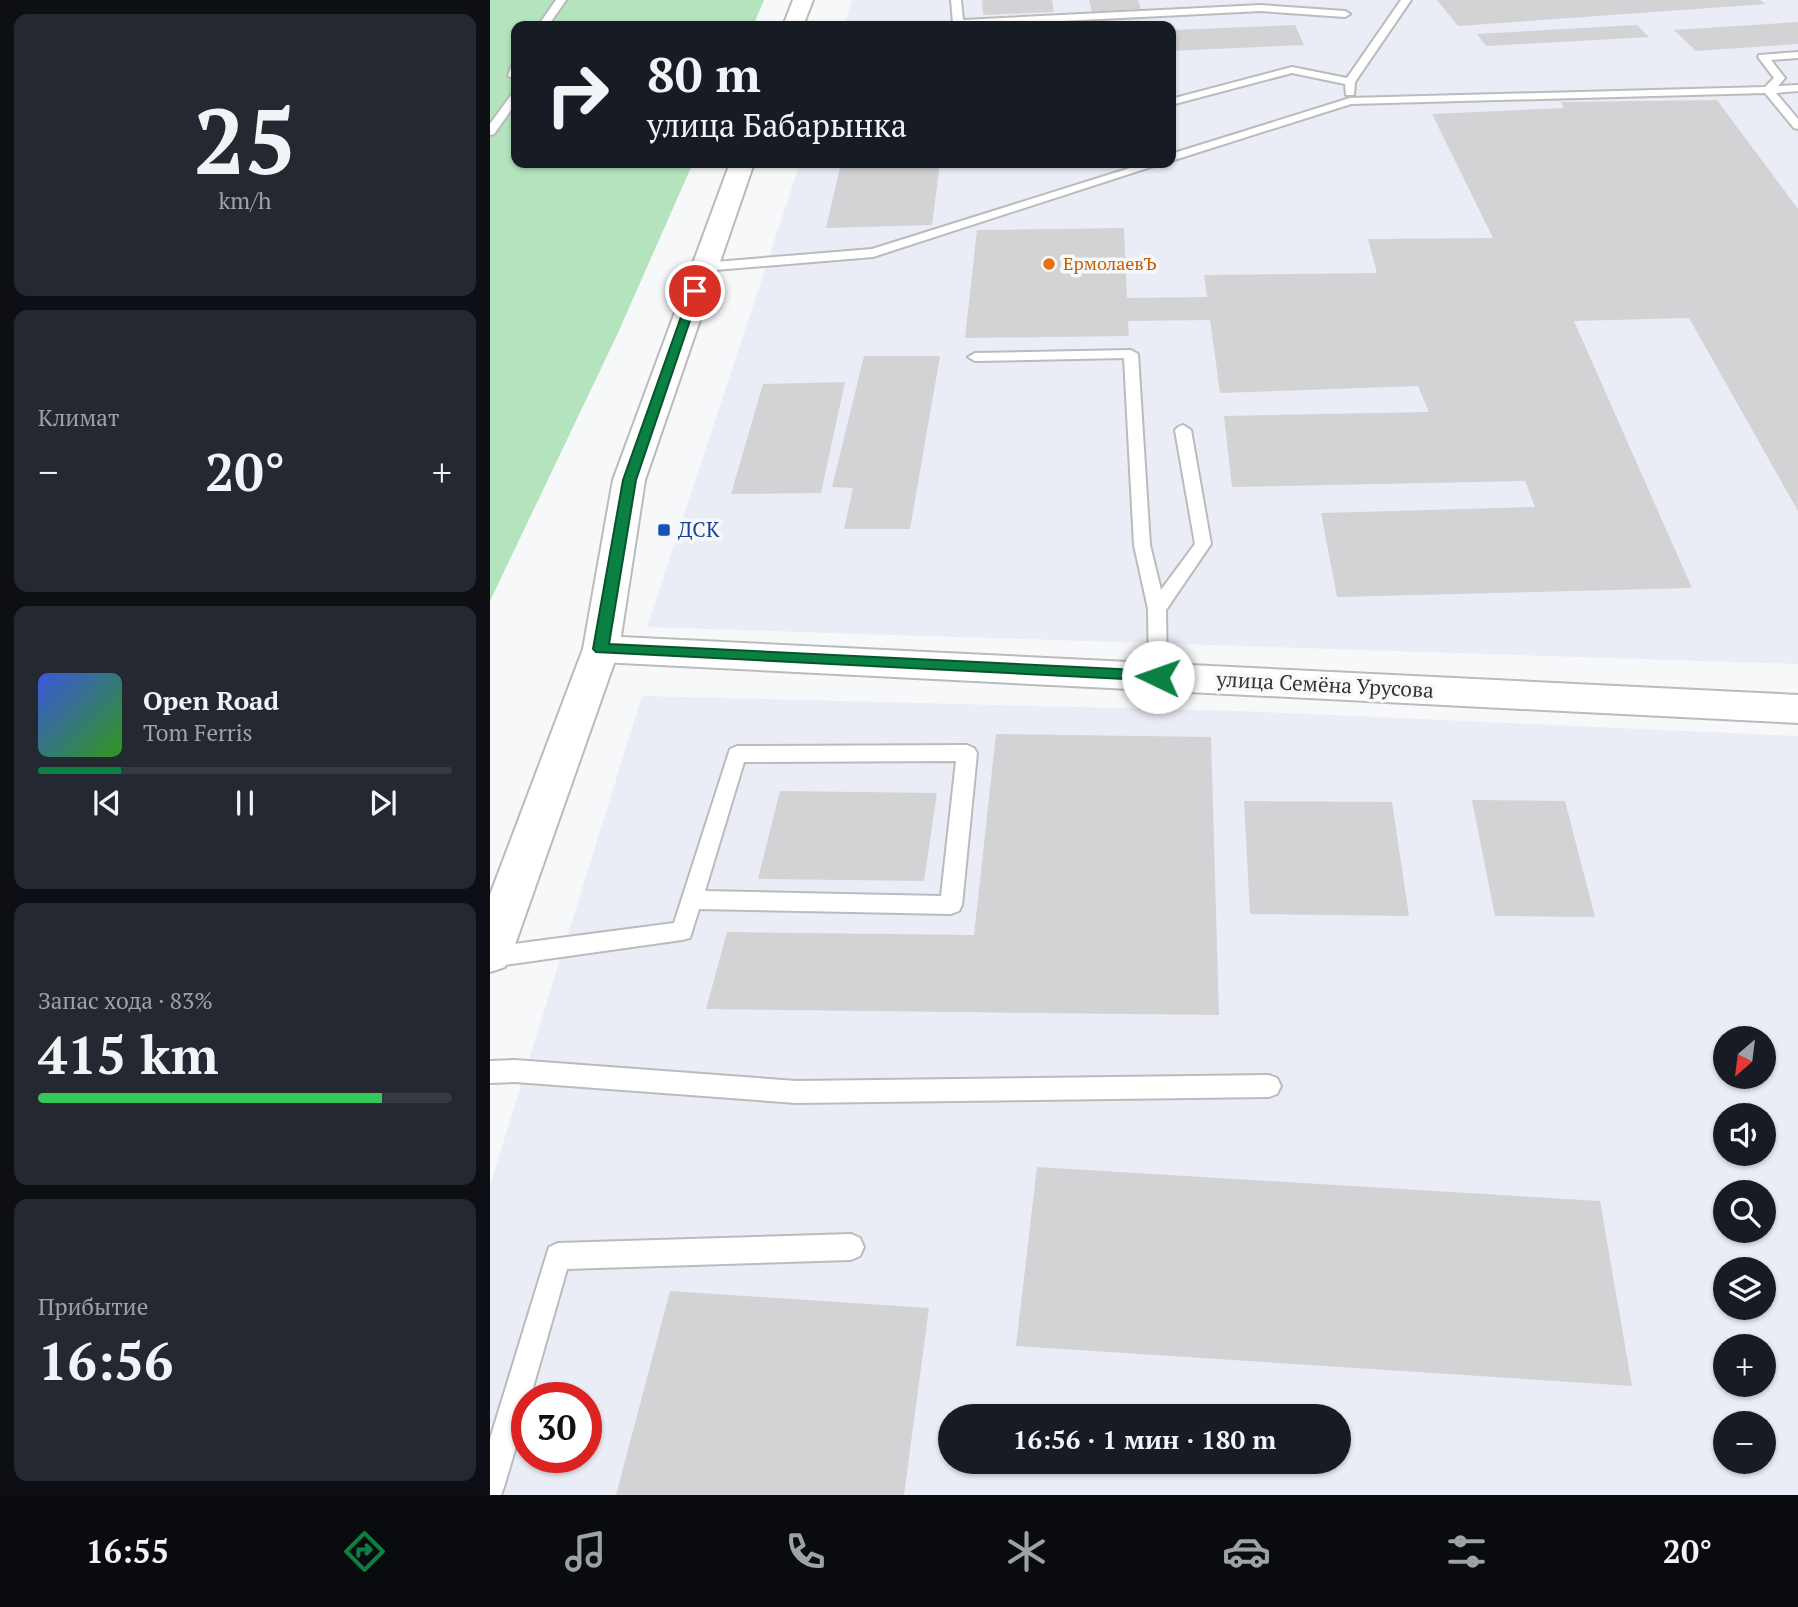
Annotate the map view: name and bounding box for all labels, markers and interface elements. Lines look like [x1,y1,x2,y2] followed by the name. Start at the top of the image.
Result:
[647,41,761,106] text: 80 m
[532,49,623,140] icon: right
[194,79,296,200] text: 25
[647,104,907,146] text: улица Бабарынка
[218,185,272,216] text: km/h
[1063,251,1157,275] place label: ЕрмолаевЪ
[1041,256,1057,272] marker: ЕрмолаевЪ
[665,261,725,321] pin
[676,272,714,310] icon: arrive
[38,402,119,433] text: Климат
[205,437,285,506] text: 20°
[38,447,58,497] text: −
[432,447,452,497] text: +
[678,515,720,543] place label: ДСК
[656,522,672,538] marker: ДСК
[1121,640,1195,714] position arrow
[1215,664,1435,704] street label: улица Семёна Урусова
[143,683,279,717] text: Open Road
[143,717,253,748] text: Tom Ferris
[88,784,126,822] icon: previous
[226,784,264,822] icon: pause
[364,784,402,822] icon: next
[38,985,213,1016] text: Запас хода · 83%
[38,1020,219,1089] text: 415 km
[1713,1026,1776,1088] north arrow
[1713,1026,1776,1474] map controls
[1713,1103,1776,1166] button: sound
[1713,1180,1776,1243] button: search
[1713,1257,1776,1320] button: layers
[38,1291,148,1322] text: Прибытие
[38,1326,173,1395] text: 16:56
[1713,1334,1776,1397] button: +
[511,1382,602,1473] speed limit sign: 30
[1713,1411,1776,1474] button: −
[1013,1422,1276,1456] text: 16:56 · 1 мин · 180 m
[340,1527,389,1576] icon: directions
[561,1527,610,1576] icon: music
[781,1527,830,1576] icon: phone
[1002,1527,1051,1576] icon: climate
[1222,1527,1271,1576] icon: car
[1442,1527,1491,1576] icon: filters
[86,1530,169,1572] text: 16:55
[1663,1530,1712,1572] text: 20°

